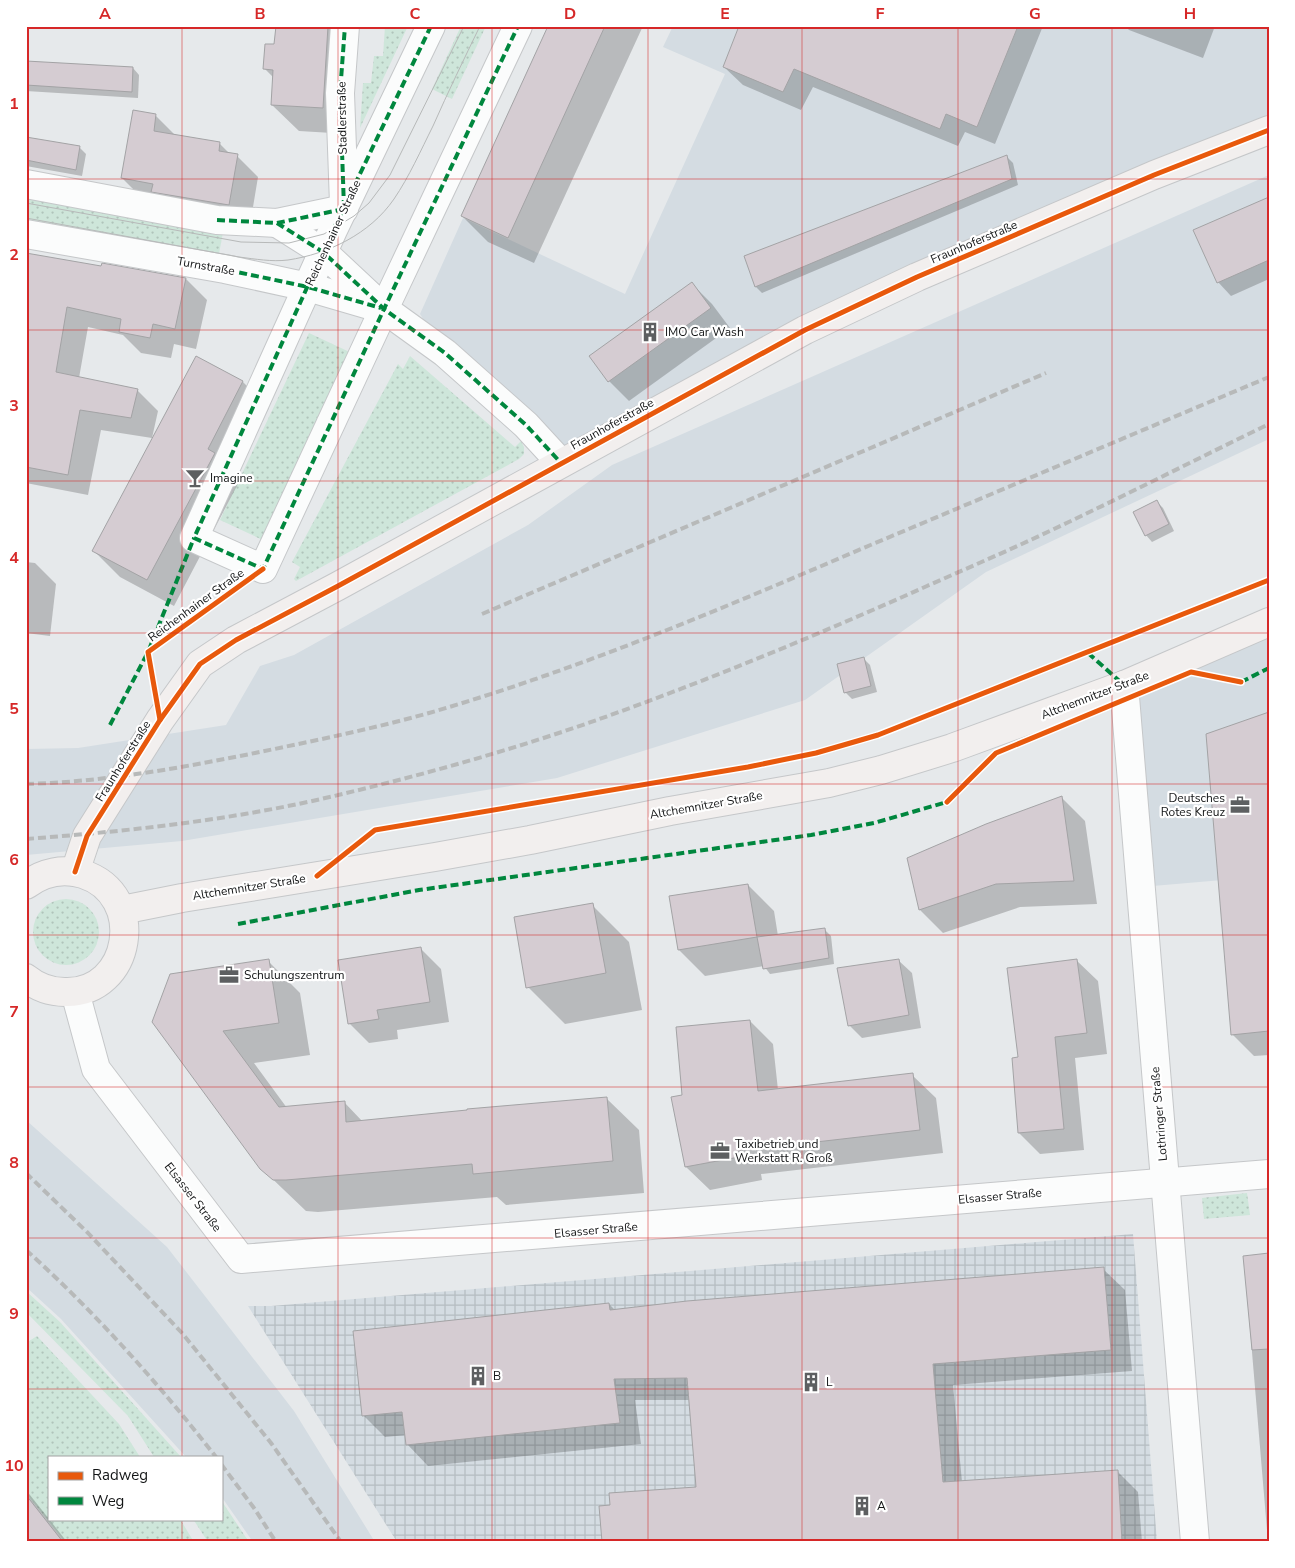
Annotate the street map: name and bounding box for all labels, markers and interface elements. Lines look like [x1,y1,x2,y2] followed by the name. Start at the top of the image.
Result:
[99,3,111,25] text: A
[254,3,266,25] text: B
[410,3,421,25] text: C
[564,3,576,25] text: D
[720,3,730,25] text: E
[876,3,885,25] text: F
[1029,3,1041,25] text: G
[1184,3,1196,25] text: H
[333,81,351,155] street label: Stadlerstraße
[9,93,19,115] text: 1
[301,177,365,289] street label: Reichenhainer Straße
[928,217,1020,267] street label: Fraunhoferstraße
[9,244,19,266] text: 2
[176,253,236,279] street label: Turnstraße
[639,321,661,343] building icon: IMO Car Wash
[665,324,744,340] place label: IMO Car Wash
[9,395,19,417] text: 3
[568,395,656,453] street label: Fraunhoferstraße
[184,467,206,489] bar icon: Imagine
[210,470,253,486] place label: Imagine
[9,547,19,569] text: 4
[145,565,247,645] street label: Reichenhainer Straße
[1039,667,1151,723] street label: Altchemnitzer Straße
[9,698,19,720] text: 5
[92,717,154,805] street label: Fraunhoferstraße
[648,787,764,823] street label: Altchemnitzer Straße
[1161,790,1225,820] place label: Deutsches Rotes Kreuz
[1229,794,1251,816] office icon: Deutsches Rotes Kreuz
[9,849,19,871] text: 6
[191,870,307,904] street label: Altchemnitzer Straße
[218,964,240,986] office icon: Schulungszentrum
[244,967,344,983] place label: Schulungszentrum
[9,1001,19,1023] text: 7
[1147,1066,1171,1162] street label: Lothringer Straße
[735,1136,833,1166] place label: Taxibetrieb und Werkstatt R. Groß
[709,1140,731,1162] office icon: Taxibetrieb und Werkstatt R. Groß
[9,1152,19,1174] text: 8
[161,1159,225,1235] street label: Elsasser Straße
[958,1184,1042,1208] street label: Elsasser Straße
[554,1218,638,1242] street label: Elsasser Straße
[9,1303,19,1325] text: 9
[467,1365,489,1387] building icon: B
[493,1368,501,1384] place label: B
[800,1371,822,1393] building icon: L
[826,1374,833,1390] place label: L
[4,1455,24,1477] text: 10
[48,1456,222,1520] legend
[92,1465,148,1485] text: Radweg
[92,1491,124,1511] text: Weg
[851,1495,873,1517] building icon: A
[877,1498,886,1514] place label: A

